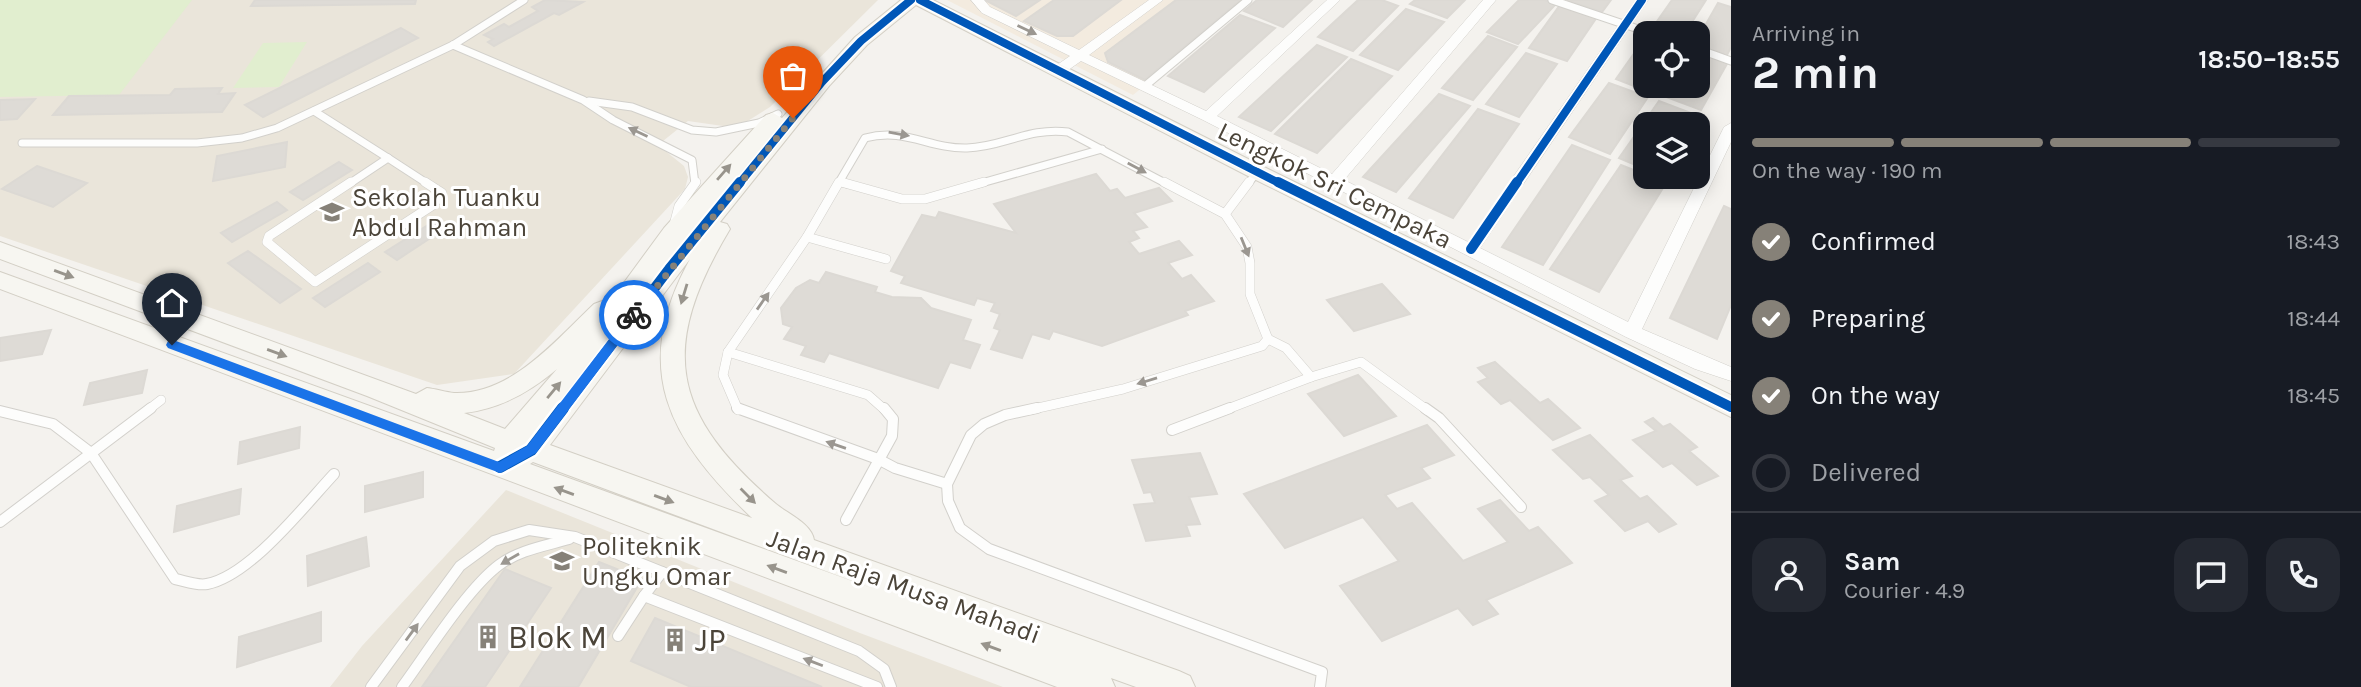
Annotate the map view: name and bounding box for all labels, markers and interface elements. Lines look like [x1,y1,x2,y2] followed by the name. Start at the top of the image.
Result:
[1752,20,1860,47] text: Arriving in
[1633,21,1710,189] map controls
[1633,21,1710,98] button: locate
[1017,24,1037,35] one-way arrow
[2198,44,2340,75] text: 18:50–18:55
[763,46,823,118] pin
[1752,46,1879,100] text: 2 min
[774,57,812,95] icon: bag
[1633,112,1710,189] button: layers
[1213,115,1457,256] street label: Lengkok Sri Cempaka
[628,126,648,138] one-way arrow
[888,128,910,139] one-way arrow
[1752,157,1943,184] text: On the way · 190 m
[1127,162,1147,174] one-way arrow
[716,163,732,181] one-way arrow
[352,182,541,243] place label: Sekolah Tuanku Abdul Rahman
[318,198,346,226] school or university icon: Sekolah Tuanku Abdul Rahman
[1752,223,1790,261] icon: check
[1811,226,1936,257] text: Confirmed
[2287,228,2340,255] text: 18:43
[1240,237,1251,258] one-way arrow
[54,269,75,280] one-way arrow
[142,273,202,345] pin
[599,280,669,350] courier
[153,284,191,322] icon: home
[678,284,689,305] one-way arrow
[756,292,770,310] one-way arrow
[615,296,653,334] icon: bike
[1752,300,1790,338] icon: check
[1811,303,1925,334] text: Preparing
[2287,305,2340,332] text: 18:44
[267,348,288,359] one-way arrow
[1137,377,1158,387] one-way arrow
[1752,377,1790,415] icon: check
[1811,380,1940,411] text: On the way
[546,381,562,399] one-way arrow
[2287,382,2340,409] text: 18:45
[826,439,847,450] one-way arrow
[1811,457,1921,488] text: Delivered
[553,485,574,496] one-way arrow
[739,487,756,504] one-way arrow
[654,493,675,504] one-way arrow
[763,523,1045,650] street label: Jalan Raja Musa Mahadi
[582,531,731,592] place label: Politeknik Ungku Omar
[1752,538,1826,612] button: person
[2174,538,2248,612] button: chat
[2266,538,2340,612] button: phone
[1844,546,1900,577] text: Sam
[548,547,576,575] school or university icon: Politeknik Ungku Omar
[501,553,520,565] one-way arrow
[767,563,788,574] one-way arrow
[1844,577,1965,604] text: Courier · 4.9
[508,619,607,656] place label: Blok M
[695,622,726,659] place label: JP
[404,623,418,641] one-way arrow
[474,623,502,651] building icon: Blok M
[661,626,689,654] building icon: JP
[981,641,1002,652] one-way arrow
[803,657,824,668] one-way arrow

